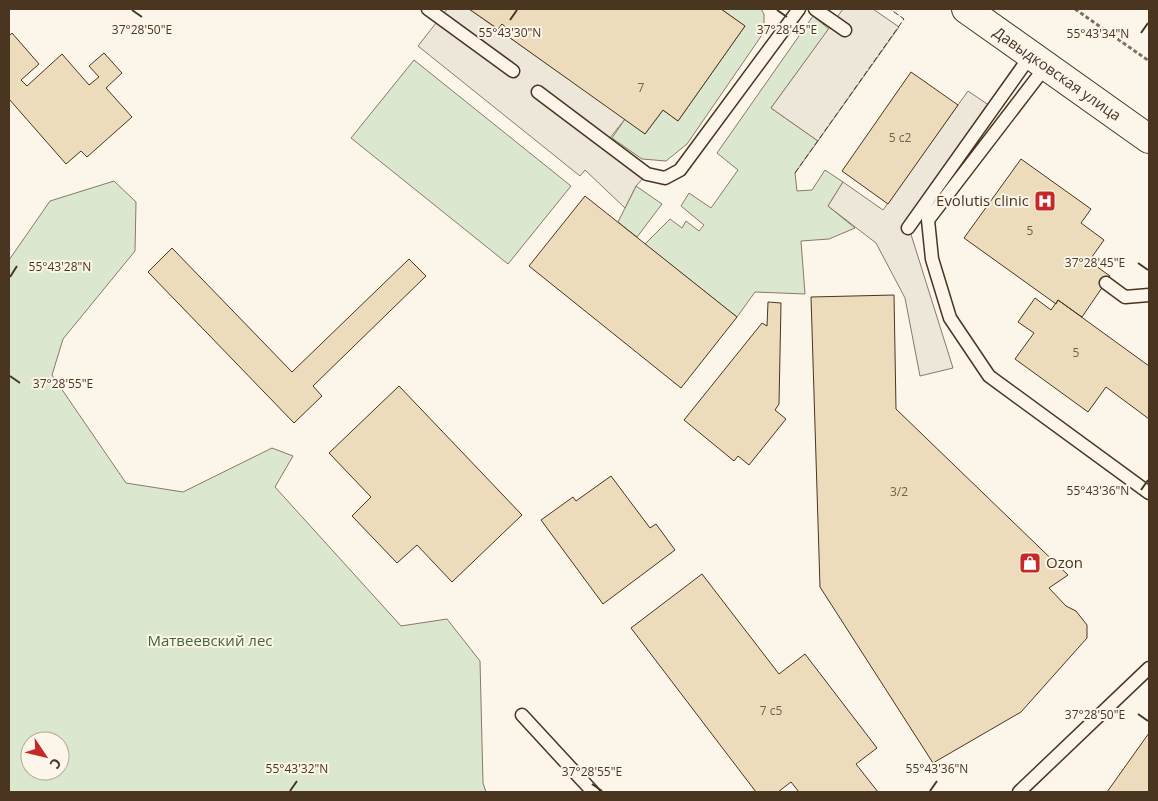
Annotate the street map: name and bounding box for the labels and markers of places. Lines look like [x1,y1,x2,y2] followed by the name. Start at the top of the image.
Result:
[1033,189,1057,213] hospital icon: Evolutis clinic
[936,190,1029,210] place label: Evolutis clinic
[1018,551,1042,575] shop icon: Ozon
[1046,552,1083,572] place label: Ozon

